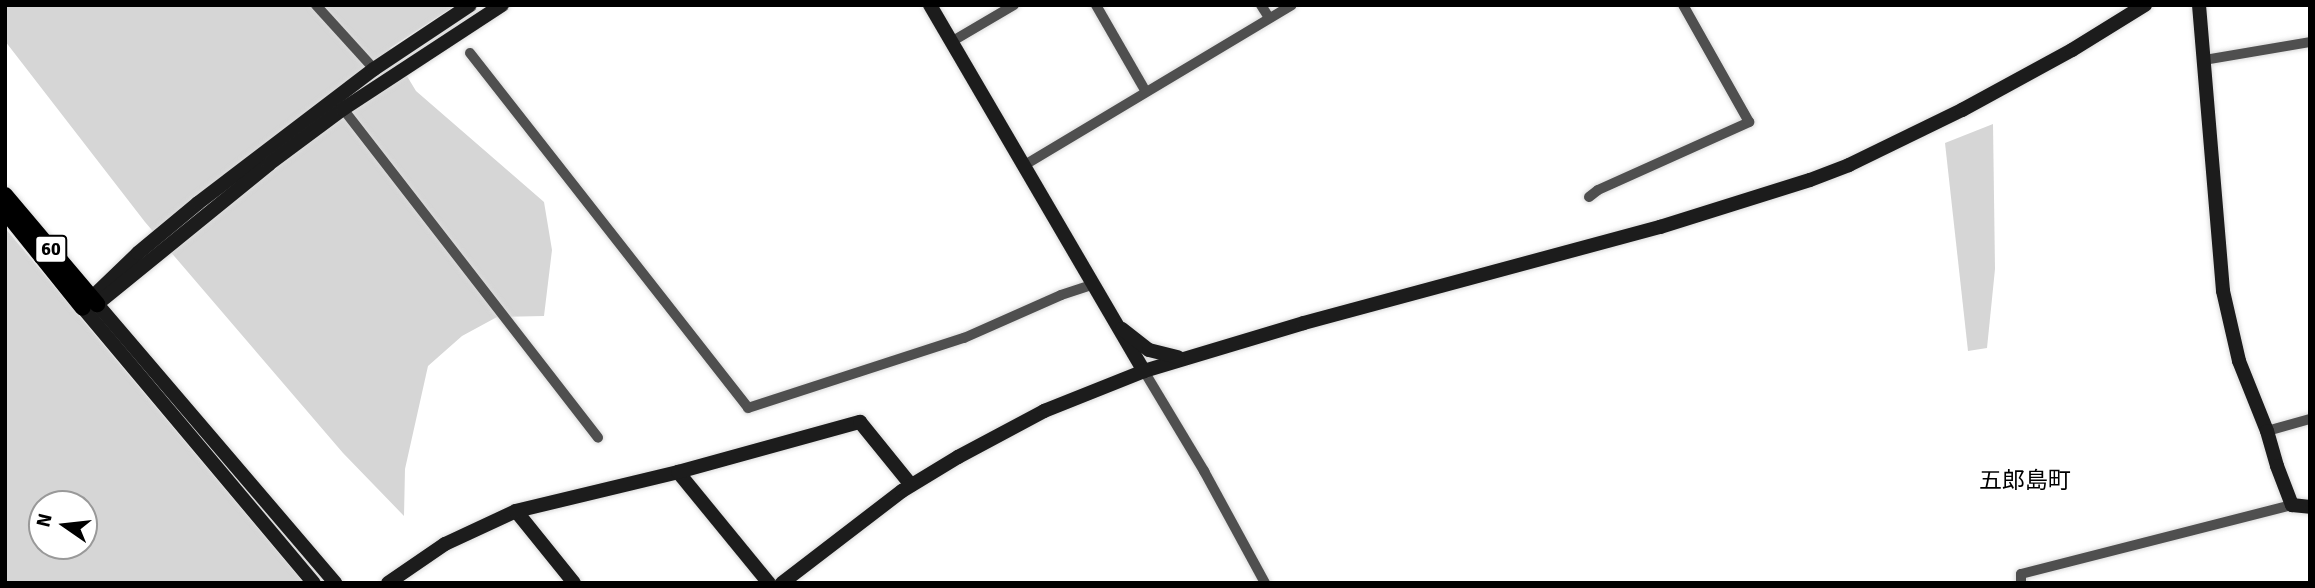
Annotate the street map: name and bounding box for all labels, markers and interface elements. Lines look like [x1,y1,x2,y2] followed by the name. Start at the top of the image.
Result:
[34,234,68,264] road number: 60
[1979,467,2071,495] district label: 五郎島町
[28,490,98,560] north arrow
[31,511,58,530] text: N

